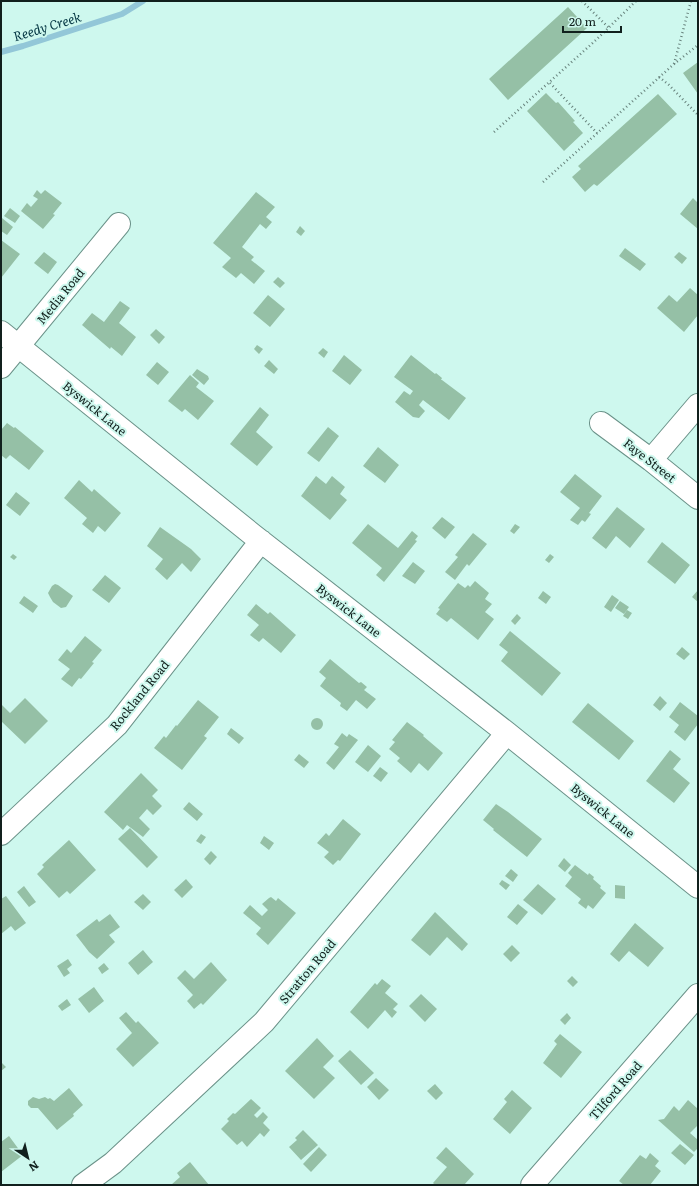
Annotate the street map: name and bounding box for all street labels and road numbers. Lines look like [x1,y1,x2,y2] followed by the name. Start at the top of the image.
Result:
[32,264,89,328] street label: Media Road
[59,377,131,439] street label: Byswick Lane
[620,434,680,486] street label: Faye Street
[313,579,385,641] street label: Byswick Lane
[105,656,173,734] street label: Rockland Road
[567,779,639,841] street label: Byswick Lane
[275,934,340,1007] street label: Stratton Road
[584,1056,646,1123] street label: Tilford Road

